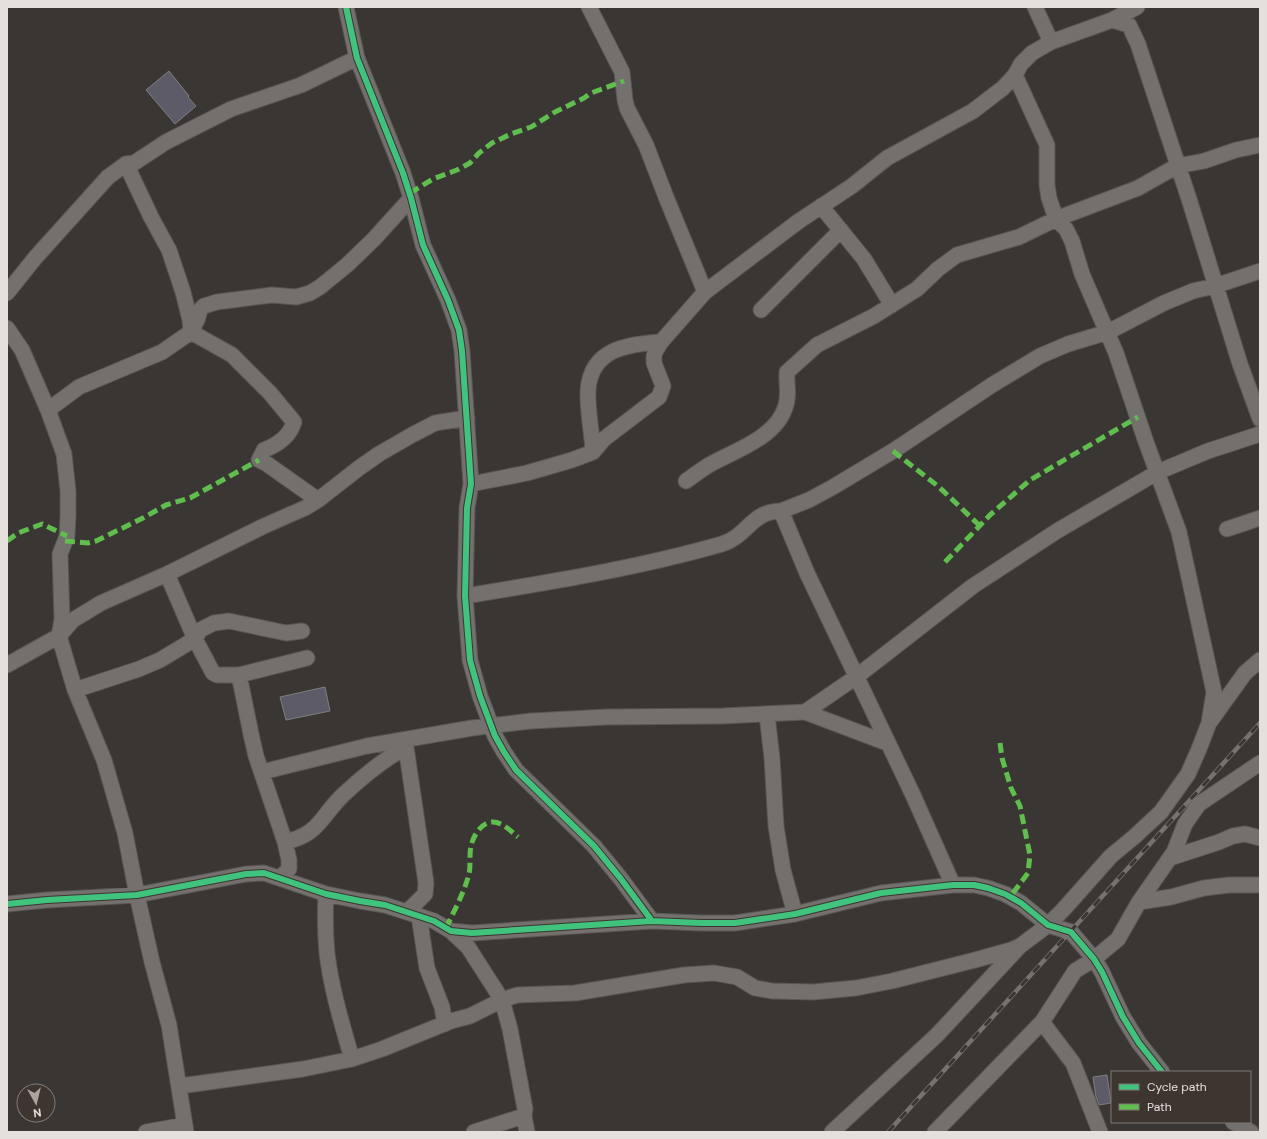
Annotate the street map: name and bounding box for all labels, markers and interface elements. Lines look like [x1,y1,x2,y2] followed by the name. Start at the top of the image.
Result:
[1111,1071,1251,1123] legend
[1147,1079,1207,1095] text: Cycle path
[16,1083,56,1123] north arrow
[1147,1099,1172,1115] text: Path
[32,1105,42,1120] text: N

